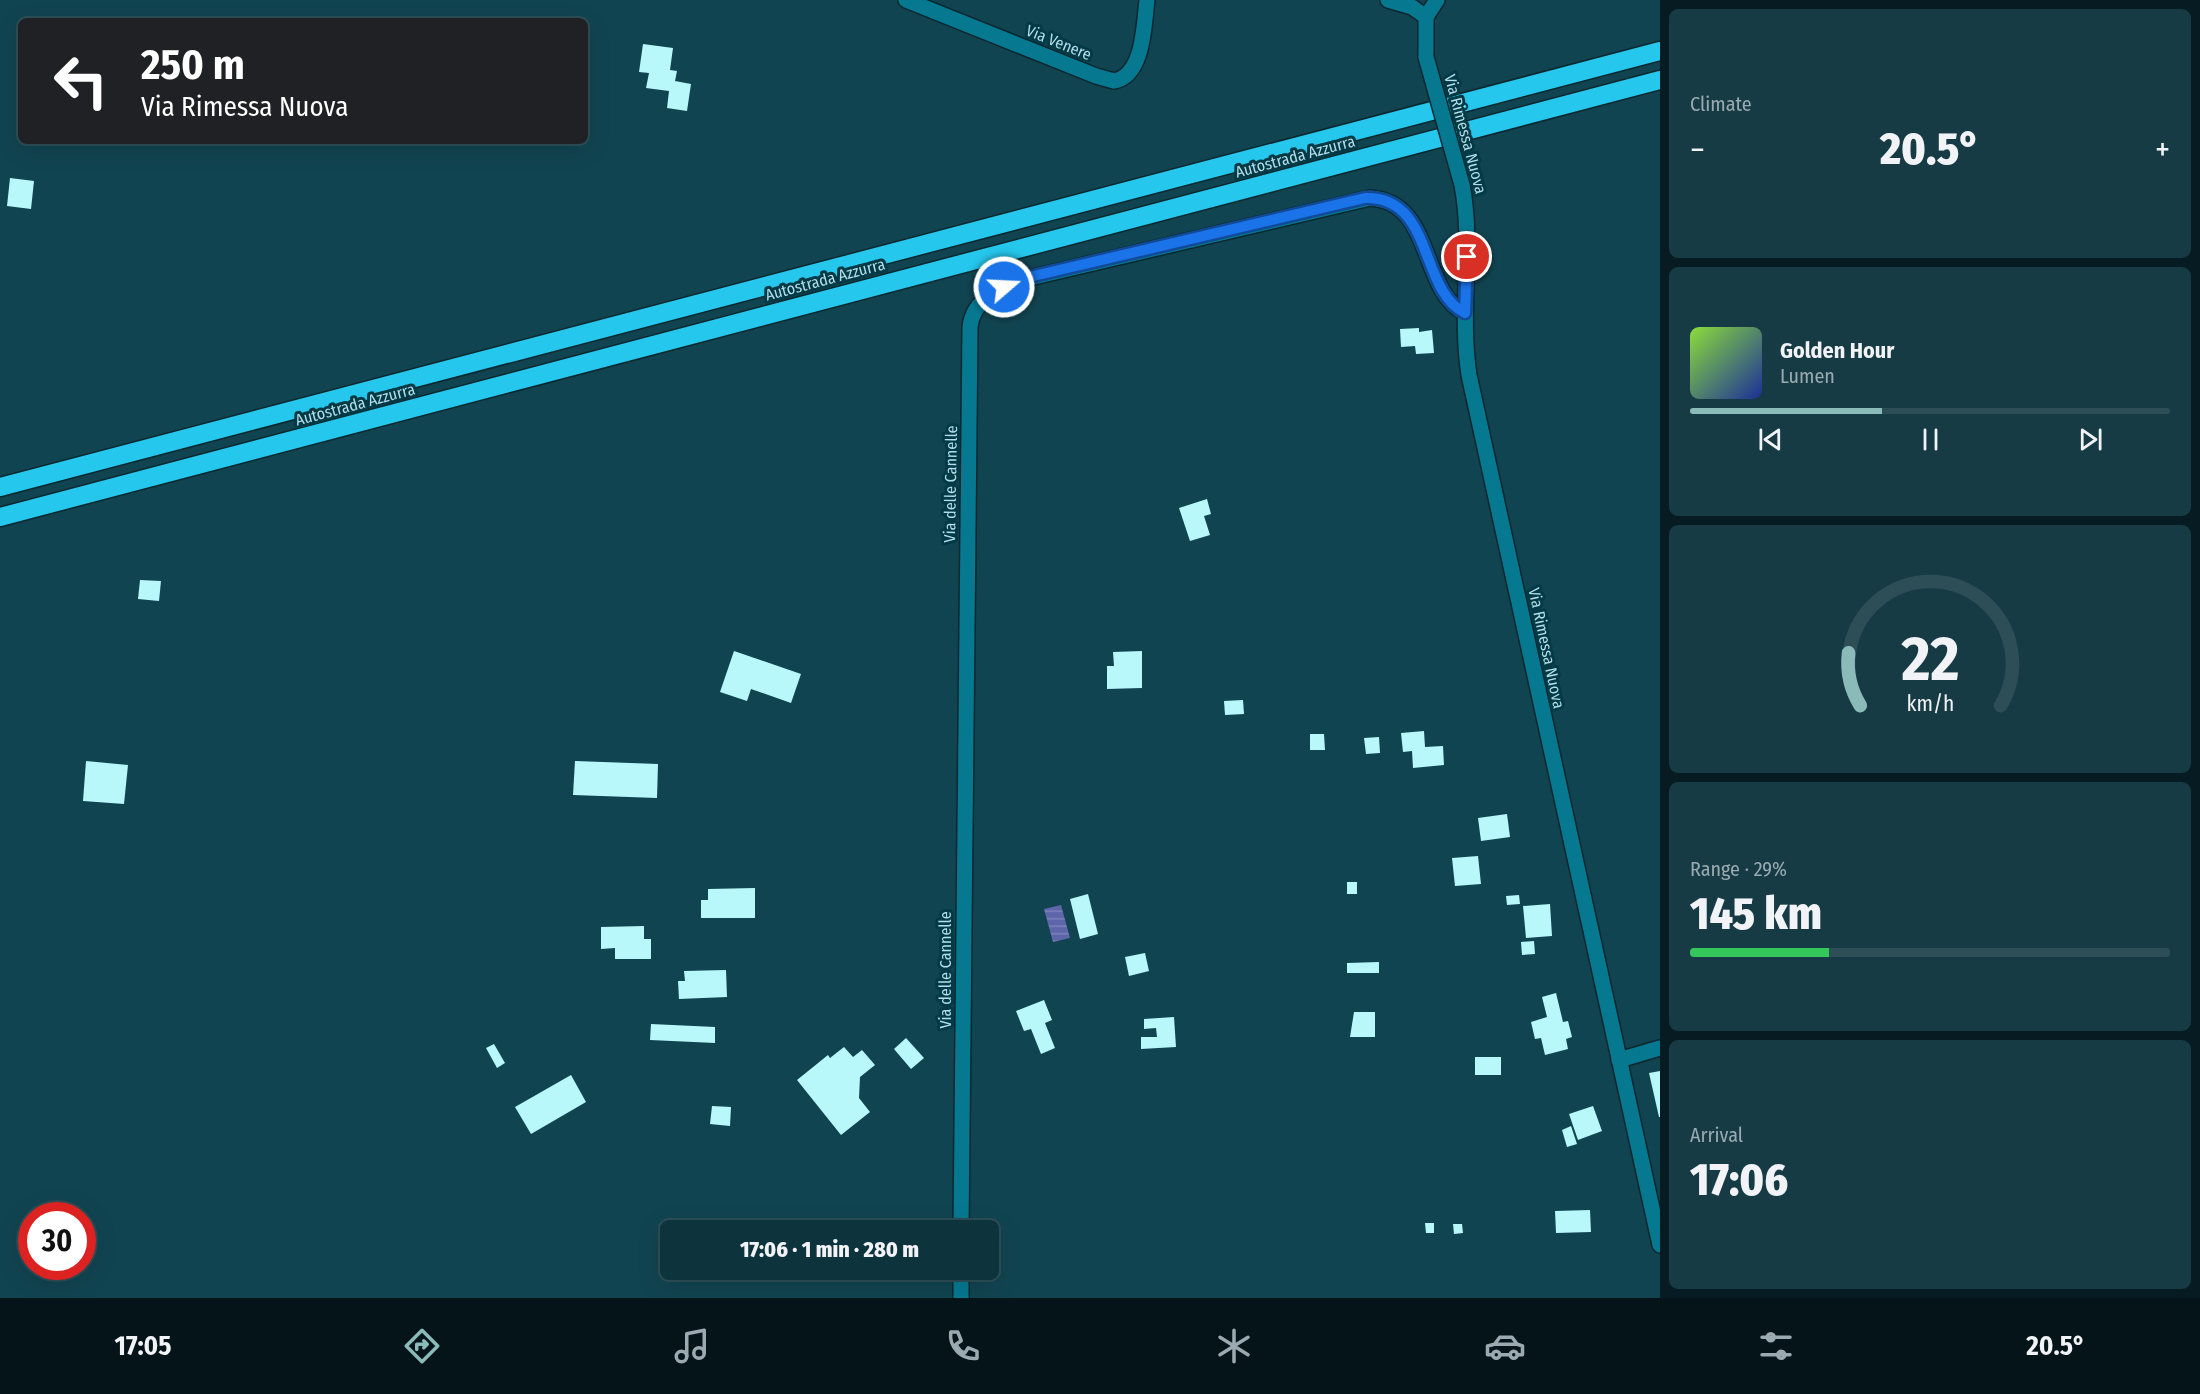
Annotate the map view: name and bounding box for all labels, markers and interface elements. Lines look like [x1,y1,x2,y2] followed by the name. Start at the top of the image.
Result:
[1023,21,1094,64] street label: Via Venere
[141,40,245,90] text: 250 m
[42,42,120,120] icon: left
[1440,72,1491,196] street label: Via Rimessa Nuova
[141,91,348,123] text: Via Rimessa Nuova
[1690,92,1752,116] text: Climate
[1880,122,1980,176] text: 20.5°
[1690,130,1705,170] text: −
[2155,130,2170,170] text: +
[1233,131,1357,182] street label: Autostrada Azzurra
[1441,231,1492,282] pin
[1450,240,1483,273] icon: arrive
[763,254,887,305] street label: Autostrada Azzurra
[972,255,1036,319] position arrow
[1780,337,1894,364] text: Golden Hour
[1780,364,1835,388] text: Lumen
[293,379,417,430] street label: Autostrada Azzurra
[1754,423,1787,456] icon: previous
[1914,423,1947,456] icon: pause
[2074,423,2107,456] icon: next
[940,425,961,543] street label: Via delle Cannelle
[1524,586,1569,710] street label: Via Rimessa Nuova
[1900,622,1959,697] text: 22
[1906,691,1954,717] text: km/h
[1690,857,1787,881] text: Range · 29%
[1690,887,1822,941] text: 145 km
[936,911,955,1029] street label: Via delle Cannelle
[1690,1123,1743,1147] text: Arrival
[1690,1153,1788,1207] text: 17:06
[18,1202,96,1280] speed limit sign: 30
[740,1236,919,1263] text: 17:06 · 1 min · 280 m
[401,1325,443,1367] icon: directions
[671,1325,713,1367] icon: music
[942,1325,984,1367] icon: phone
[1213,1325,1255,1367] icon: climate
[1484,1325,1526,1367] icon: car
[1755,1325,1797,1367] icon: filters
[114,1330,172,1362] text: 17:05
[2026,1330,2085,1362] text: 20.5°

